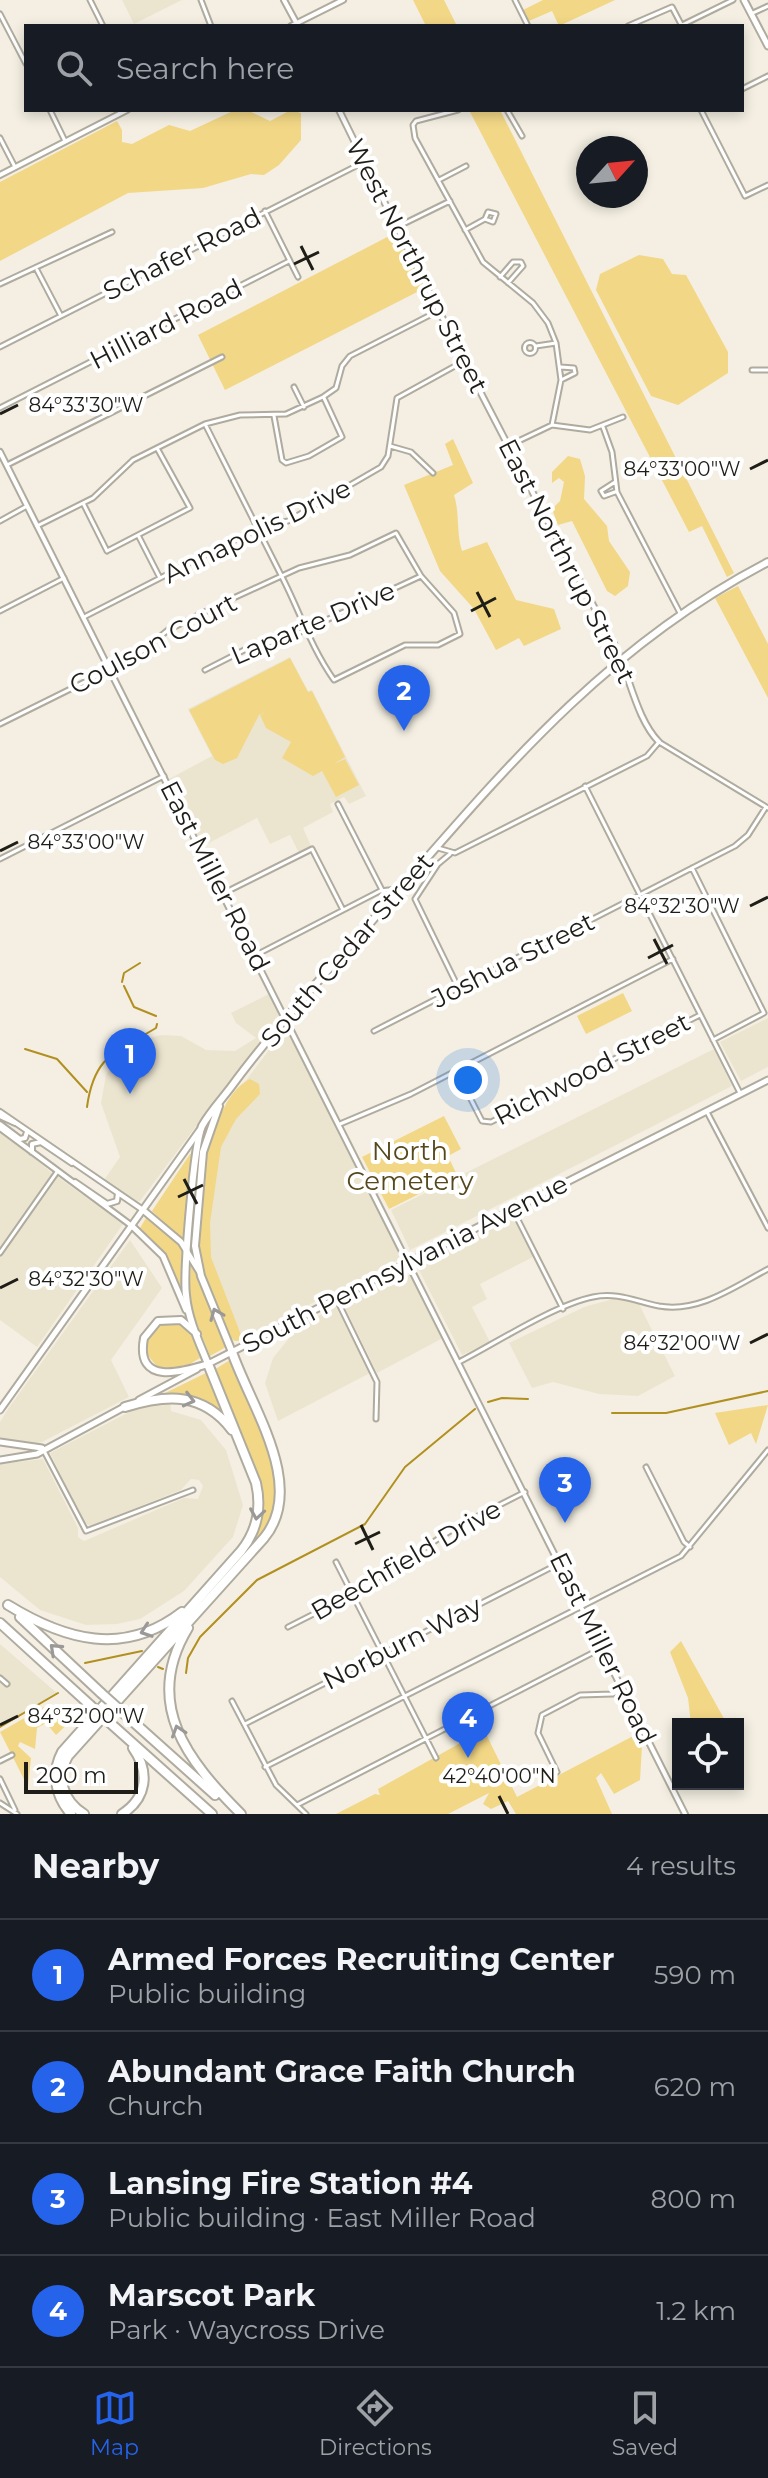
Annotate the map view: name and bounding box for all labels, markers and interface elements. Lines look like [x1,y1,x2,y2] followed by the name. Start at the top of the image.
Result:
[24,24,744,112] search box
[52,46,96,90] icon: search
[116,50,294,87] text: Search here
[339,134,495,398] street label: West Northrup Street
[576,136,648,208] north arrow
[98,201,266,307] street label: Schafer Road
[84,272,248,376] street label: Hilliard Road
[28,393,144,417] text: 84°33'30"W
[491,433,643,689] street label: East Northrup Street
[624,457,740,481] text: 84°33'00"W
[158,472,356,590] street label: Annapolis Drive
[226,574,400,672] street label: Laparte Drive
[64,586,242,702] street label: Coulson Court
[378,665,430,731] pin: 2
[153,775,277,977] street label: East Miller Road
[28,830,144,854] text: 84°33'00"W
[254,846,440,1054] street label: South Cedar Street
[624,894,740,918] text: 84°32'30"W
[426,905,599,1015] street label: Joshua Street
[489,1006,695,1132] street label: Richwood Street
[104,1028,156,1094] pin: 1
[448,1060,488,1100] your location
[347,1135,474,1197] park label: North Cemetery
[237,1168,573,1360] street label: South Pennsylvania Avenue
[28,1267,144,1291] text: 84°32'30"W
[210,1308,226,1322] one-way arrow
[623,1331,741,1355] text: 84°32'00"W
[181,1391,195,1408] one-way arrow
[539,1457,591,1523] pin: 3
[305,1493,507,1627] street label: Beechfield Drive
[249,1507,266,1521] one-way arrow
[543,1547,663,1749] street label: East Miller Road
[317,1589,487,1697] street label: Norburn Way
[140,1621,154,1637] one-way arrow
[50,1644,64,1658] one-way arrow
[442,1692,494,1758] pin: 4
[27,1704,145,1728] text: 84°32'00"W
[672,1718,744,1790] map controls
[672,1718,744,1790] button: locate
[171,1725,187,1739] one-way arrow
[24,1758,138,1794] scale bar
[36,1762,107,1789] text: 200 m
[442,1764,556,1788] text: 42°40'00"N
[32,1845,159,1887] text: Nearby
[626,1850,736,1882] text: 4 results
[108,1941,614,1978] text: Armed Forces Recruiting Center
[53,1959,63,1991] text: 1
[654,1959,736,1991] text: 590 m
[108,1978,306,2010] text: Public building
[108,2053,576,2090] text: Abundant Grace Faith Church
[50,2071,66,2103] text: 2
[654,2071,736,2103] text: 620 m
[108,2090,204,2122] text: Church
[108,2165,472,2202] text: Lansing Fire Station #4
[50,2183,66,2215] text: 3
[651,2183,736,2215] text: 800 m
[108,2202,536,2234] text: Public building · East Miller Road
[108,2277,315,2314] text: Marscot Park
[49,2295,67,2327] text: 4
[656,2295,736,2327] text: 1.2 km
[108,2314,385,2346] text: Park · Waycross Drive
[90,2386,139,2461] tab: Map
[319,2386,432,2461] tab: Directions
[612,2386,678,2461] tab: Saved

